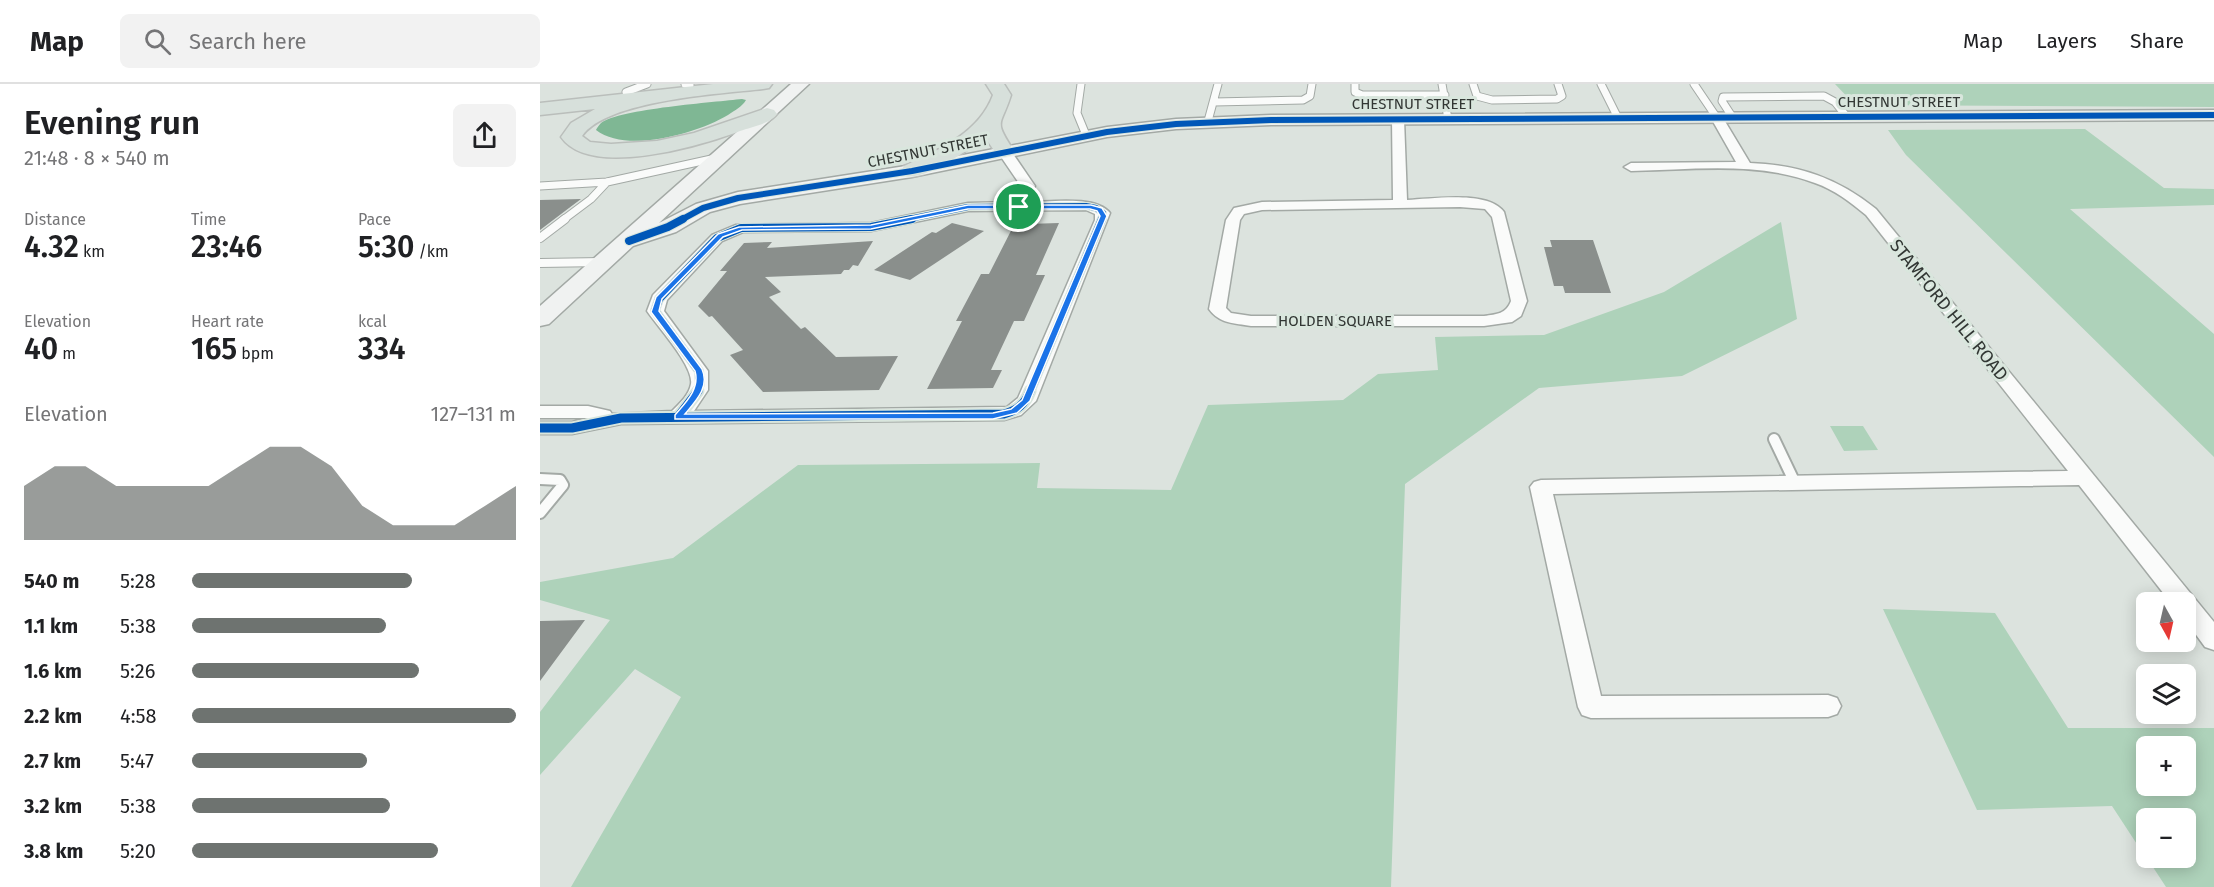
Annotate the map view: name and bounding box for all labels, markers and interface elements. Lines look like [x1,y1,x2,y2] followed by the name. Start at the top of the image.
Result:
[120,14,540,68] search box
[30,25,84,58] text: Map
[141,25,174,58] icon: search
[189,28,307,55] text: Search here
[1963,28,2003,54] text: Map
[2036,28,2097,54] text: Layers
[2130,28,2184,54] text: Share
[1838,93,1960,111] street label: CHESTNUT STREET
[1352,95,1474,113] street label: CHESTNUT STREET
[24,103,200,143] text: Evening run
[453,104,516,167] button: share
[866,130,990,172] street label: CHESTNUT STREET
[24,146,170,170] text: 21:48 · 8 × 540 m
[993,181,1044,232] pin
[1002,190,1035,223] icon: arrive
[24,210,86,229] text: Distance
[191,210,226,229] text: Time
[358,210,391,229] text: Pace
[24,229,79,265] text: 4.32
[191,229,262,265] text: 23:46
[358,229,414,265] text: 5:30
[1885,235,2013,385] street label: STAMFORD HILL ROAD
[79,242,105,261] text: km
[414,242,449,261] text: /km
[24,312,91,331] text: Elevation
[191,312,264,331] text: Heart rate
[358,312,387,331] text: kcal
[1278,312,1392,330] street label: HOLDEN SQUARE
[24,331,58,367] text: 40
[191,331,237,367] text: 165
[358,331,406,367] text: 334
[58,344,76,363] text: m
[237,344,274,363] text: bpm
[24,402,108,426] text: Elevation
[431,402,516,426] text: 127–131 m
[24,569,79,593] text: 540 m
[120,569,156,593] text: 5:28
[2136,592,2196,652] north arrow
[2136,592,2196,868] map controls
[24,614,78,638] text: 1.1 km
[120,614,156,638] text: 5:38
[24,659,82,683] text: 1.6 km
[120,659,155,683] text: 5:26
[2136,664,2196,724] button: layers
[24,704,82,728] text: 2.2 km
[120,704,157,728] text: 4:58
[2136,736,2196,796] button: +
[24,749,81,773] text: 2.7 km
[120,749,154,773] text: 5:47
[24,794,82,818] text: 3.2 km
[120,794,156,818] text: 5:38
[2136,808,2196,868] button: −
[24,839,84,863] text: 3.8 km
[120,839,156,863] text: 5:20

